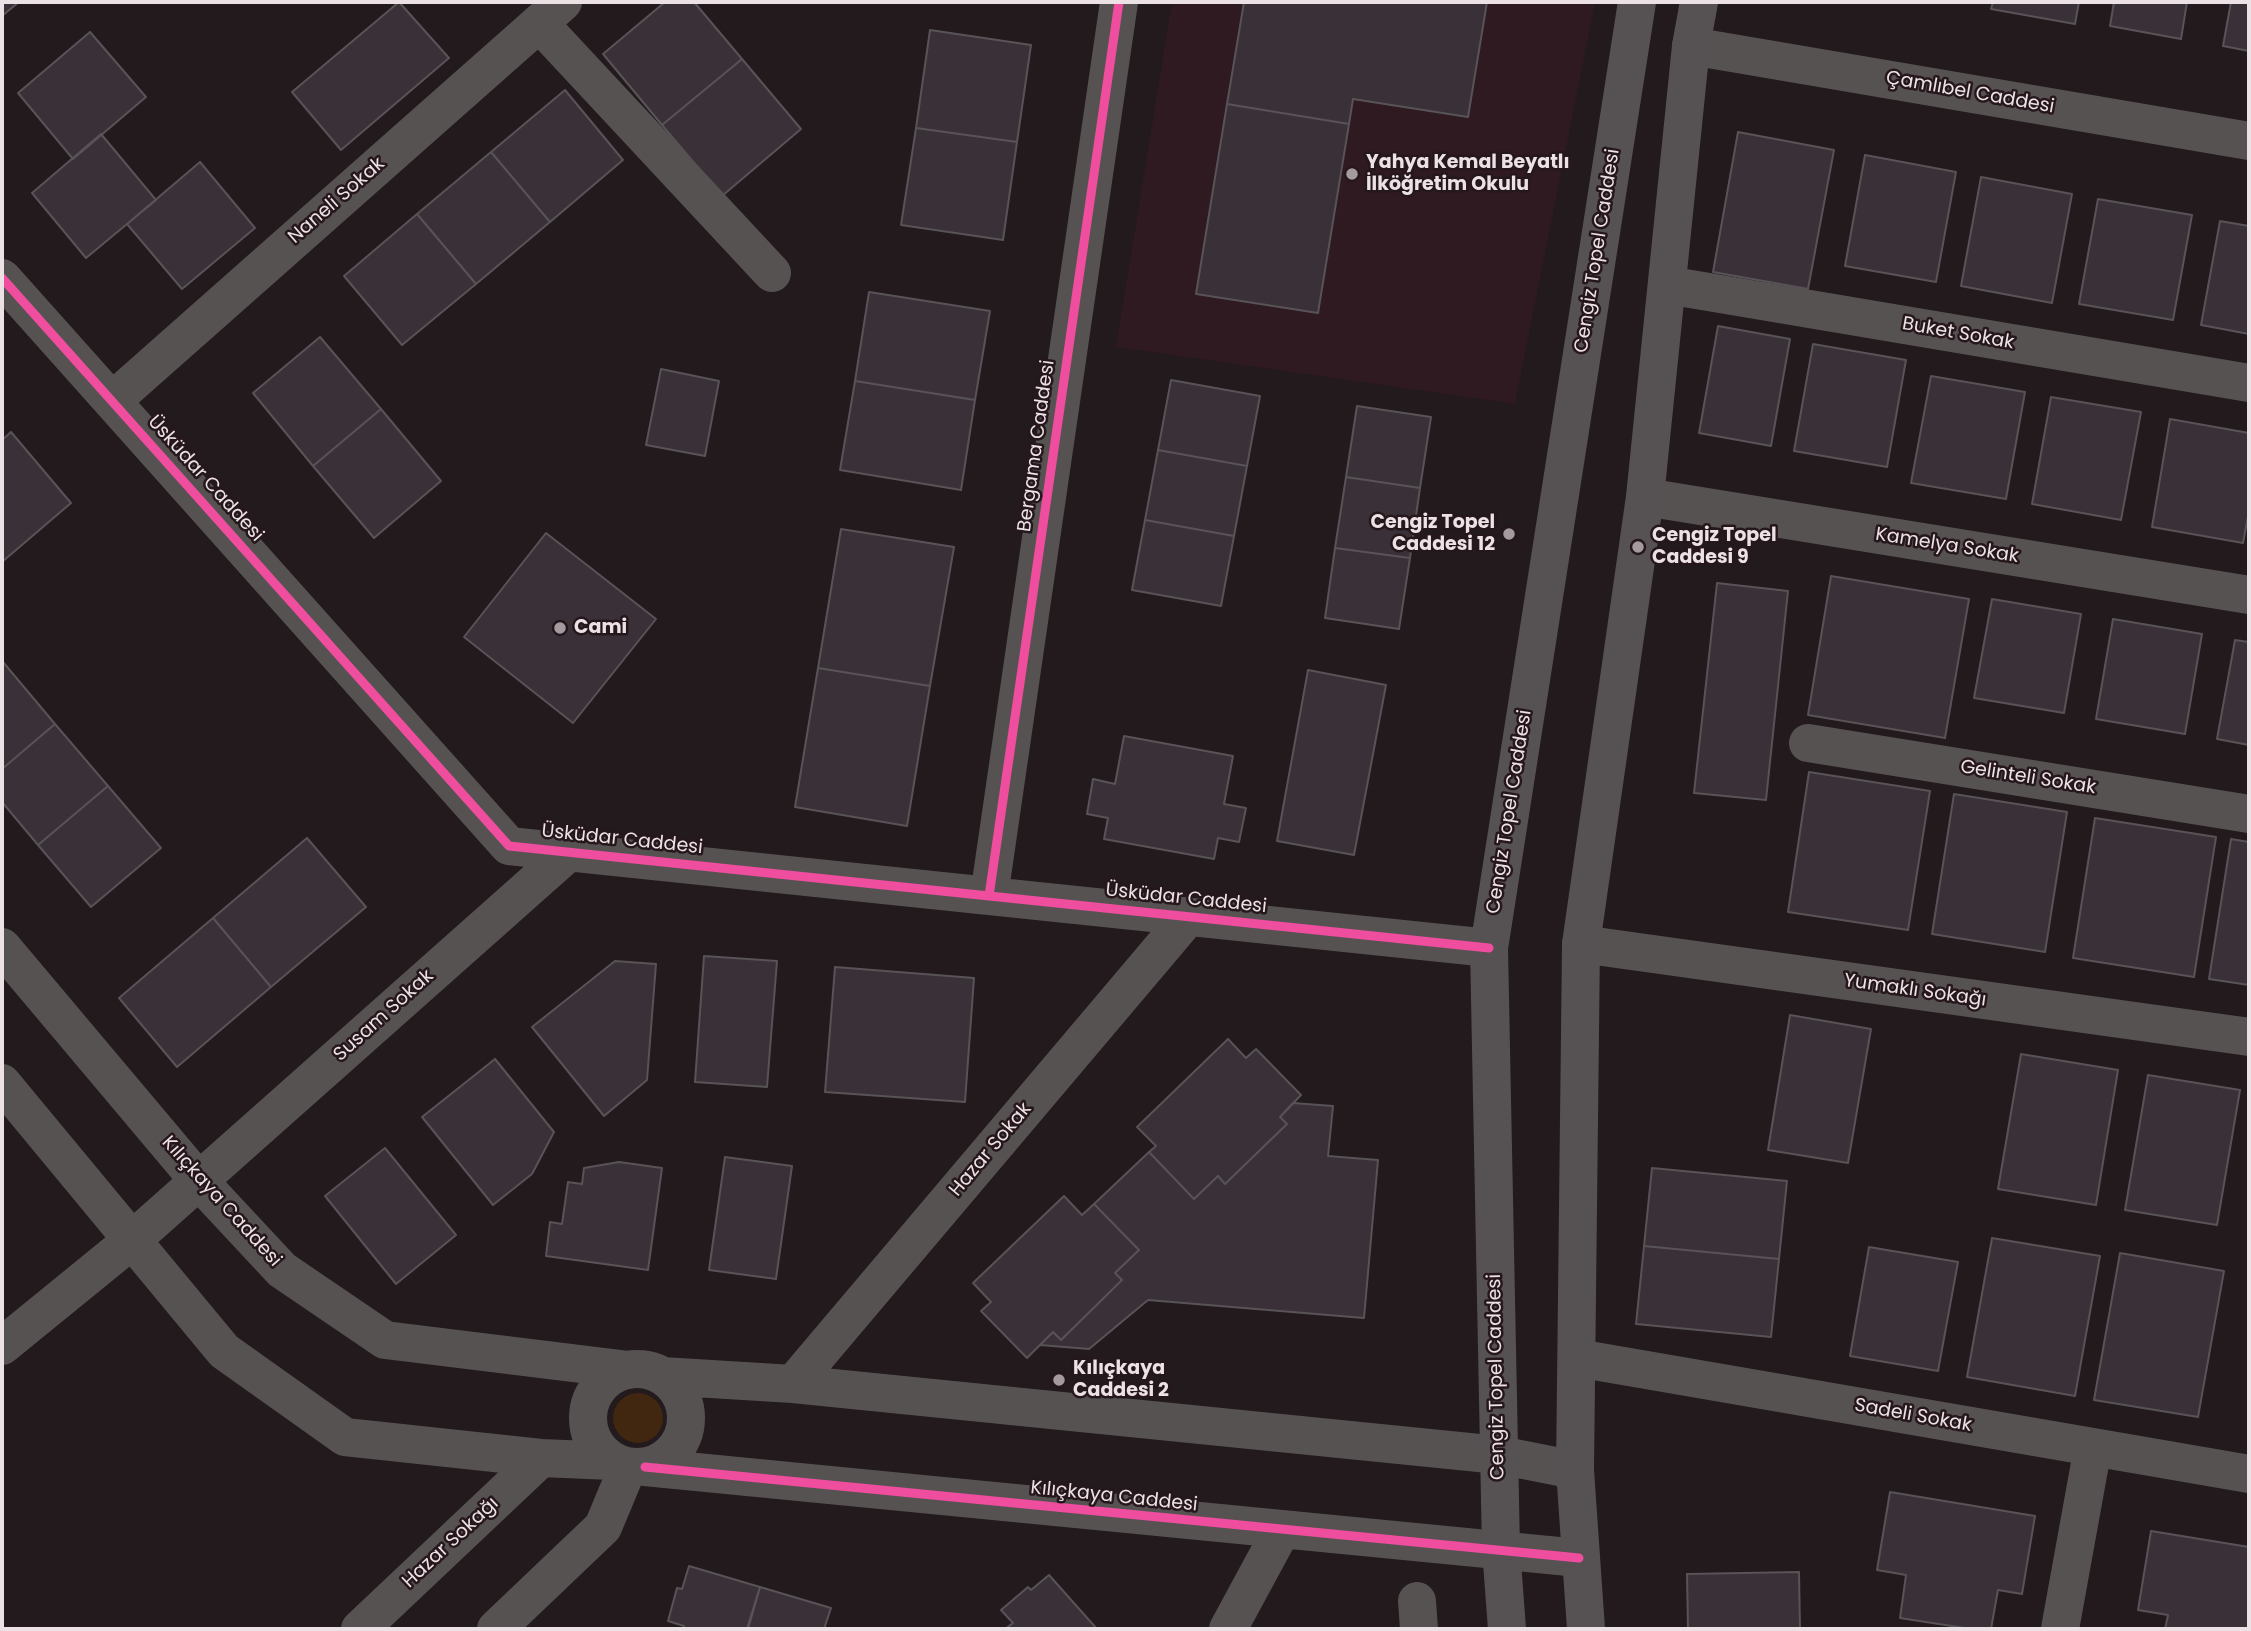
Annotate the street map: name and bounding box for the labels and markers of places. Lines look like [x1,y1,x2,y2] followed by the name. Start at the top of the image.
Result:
[1366,152,1570,196] place label: Yahya Kemal Beyatlı İlköğretim Okulu
[1344,166,1360,182] marker: Yahya Kemal Beyatlı İlköğretim Okulu
[1371,512,1495,556] place label: Cengiz Topel Caddesi 12
[1652,525,1776,569] place label: Cengiz Topel Caddesi 9
[1501,526,1517,542] marker: Cengiz Topel Caddesi 12
[1630,539,1646,555] marker: Cengiz Topel Caddesi 9
[574,617,627,639] place label: Cami
[552,620,568,636] marker: Cami
[1073,1358,1169,1402] place label: Kılıçkaya Caddesi 2
[1051,1372,1067,1388] marker: Kılıçkaya Caddesi 2

